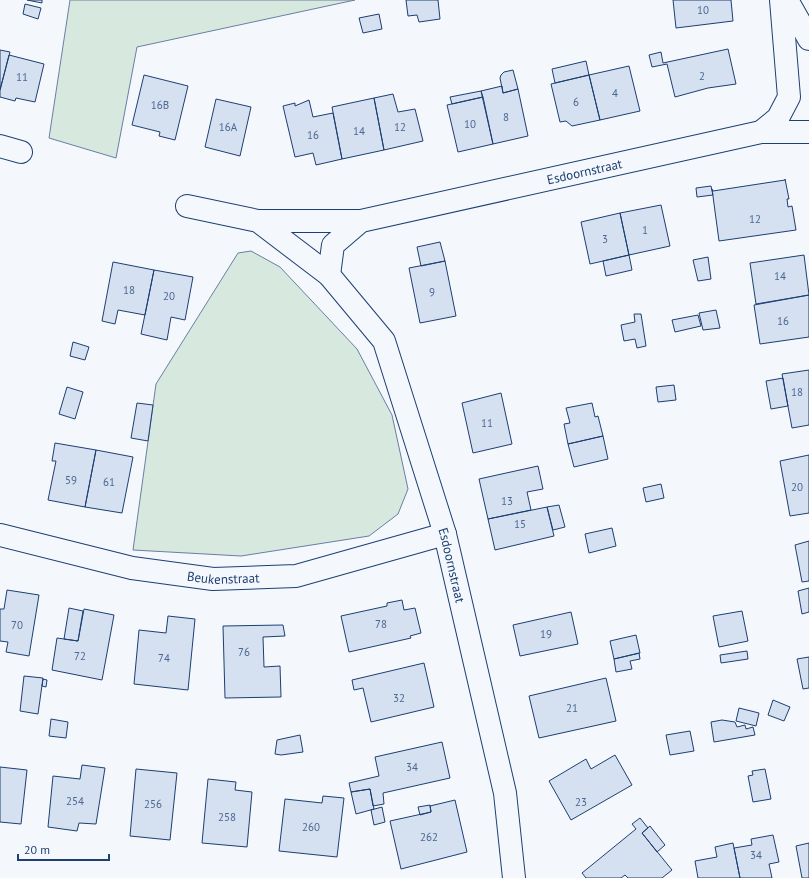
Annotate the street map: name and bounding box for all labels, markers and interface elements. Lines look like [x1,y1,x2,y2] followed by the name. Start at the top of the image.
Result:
[697,3,709,17] house number: 10
[699,69,705,83] house number: 2
[16,70,28,84] house number: 11
[612,86,618,100] house number: 4
[573,95,579,109] house number: 6
[151,98,169,112] house number: 16B
[503,110,509,124] house number: 8
[464,117,476,131] house number: 10
[219,120,238,134] house number: 16A
[394,120,406,134] house number: 12
[353,124,365,138] house number: 14
[307,128,319,142] house number: 16
[545,155,624,188] street label: Esdoornstraat
[749,212,761,226] house number: 12
[642,223,648,237] house number: 1
[602,232,608,246] house number: 3
[774,269,786,283] house number: 14
[123,283,135,297] house number: 18
[429,285,435,299] house number: 9
[163,289,175,303] house number: 20
[777,314,789,328] house number: 16
[791,385,803,399] house number: 18
[481,416,493,430] house number: 11
[65,473,77,487] house number: 59
[103,475,115,489] house number: 61
[791,480,803,494] house number: 20
[501,494,513,508] house number: 13
[514,517,526,531] house number: 15
[434,525,469,605] street label: Esdoornstraat
[186,568,260,588] street label: Beukenstraat
[375,617,387,631] house number: 78
[11,618,23,632] house number: 70
[540,627,552,641] house number: 19
[238,645,250,659] house number: 76
[74,649,86,663] house number: 72
[158,651,170,665] house number: 74
[393,691,405,705] house number: 32
[566,701,578,715] house number: 21
[406,760,418,774] house number: 34
[66,794,84,808] house number: 254
[575,795,587,809] house number: 23
[144,797,162,811] house number: 256
[218,810,236,824] house number: 258
[302,820,320,834] house number: 260
[420,830,438,844] house number: 262
[18,836,109,862] scale bar
[24,842,50,857] text: 20 m
[750,848,762,862] house number: 34

